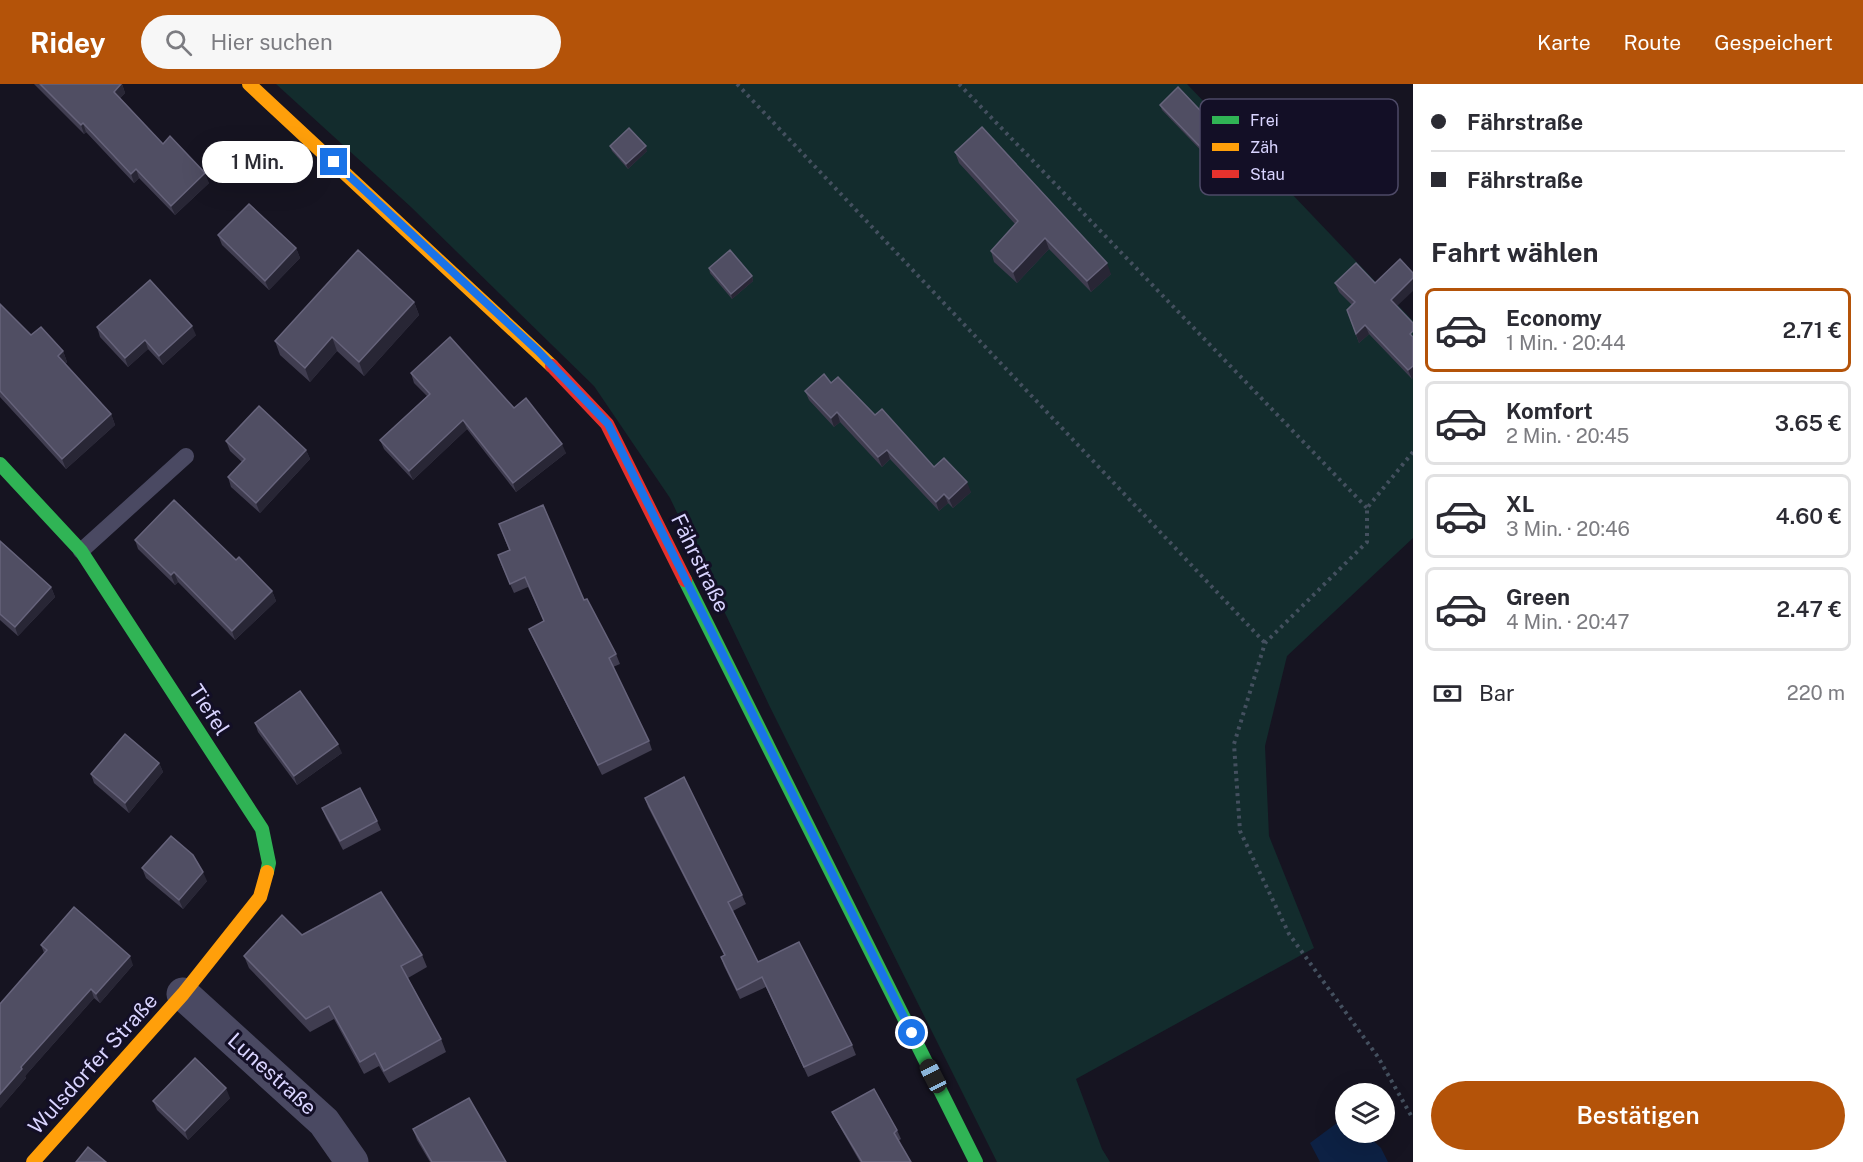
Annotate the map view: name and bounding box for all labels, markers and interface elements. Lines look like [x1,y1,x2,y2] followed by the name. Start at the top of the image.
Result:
[141,15,561,69] search box
[30,26,105,59] text: Ridey
[162,26,195,59] icon: search
[210,29,333,55] text: Hier suchen
[1537,30,1591,55] text: Karte
[1624,30,1681,55] text: Route
[1714,30,1833,55] text: Gespeichert
[1200,99,1398,195] legend
[1467,109,1583,135] text: Fährstraße
[1250,111,1279,130] text: Frei
[1250,138,1278,157] text: Zäh
[202,141,313,183] callout: 1 Min.
[320,148,347,175] route end
[231,150,284,174] text: 1 Min.
[1250,165,1285,184] text: Stau
[1467,167,1583,193] text: Fährstraße
[1431,236,1599,268] text: Fahrt wählen
[1434,303,1488,357] icon: car
[1506,305,1602,331] text: Economy
[1782,317,1842,343] text: 2.71 €
[1506,331,1626,355] text: 1 Min. · 20:44
[1434,396,1488,450] icon: car
[1506,398,1593,424] text: Komfort
[1775,410,1842,436] text: 3.65 €
[1506,424,1629,448] text: 2 Min. · 20:45
[1434,489,1488,543] icon: car
[1506,491,1534,517] text: XL
[1776,503,1842,529] text: 4.60 €
[666,509,735,616] street label: Fährstraße
[1506,517,1630,541] text: 3 Min. · 20:46
[1434,582,1488,636] icon: car
[1506,584,1570,610] text: Green
[1776,596,1842,622] text: 2.47 €
[1506,610,1629,634] text: 4 Min. · 20:47
[1431,677,1464,710] icon: cash
[184,680,235,740] street label: Tiefel
[1479,680,1515,706] text: Bar
[1787,681,1845,705] text: 220 m
[23,988,162,1139] street label: Wulsdorfer Straße
[898,1019,925,1046] route start
[223,1027,322,1120] street label: Lunestraße
[917,1056,949,1096] car
[1431,1081,1845,1150] button: Bestätigen
[1335,1083,1395,1143] map controls
[1335,1083,1395,1143] button: layers

